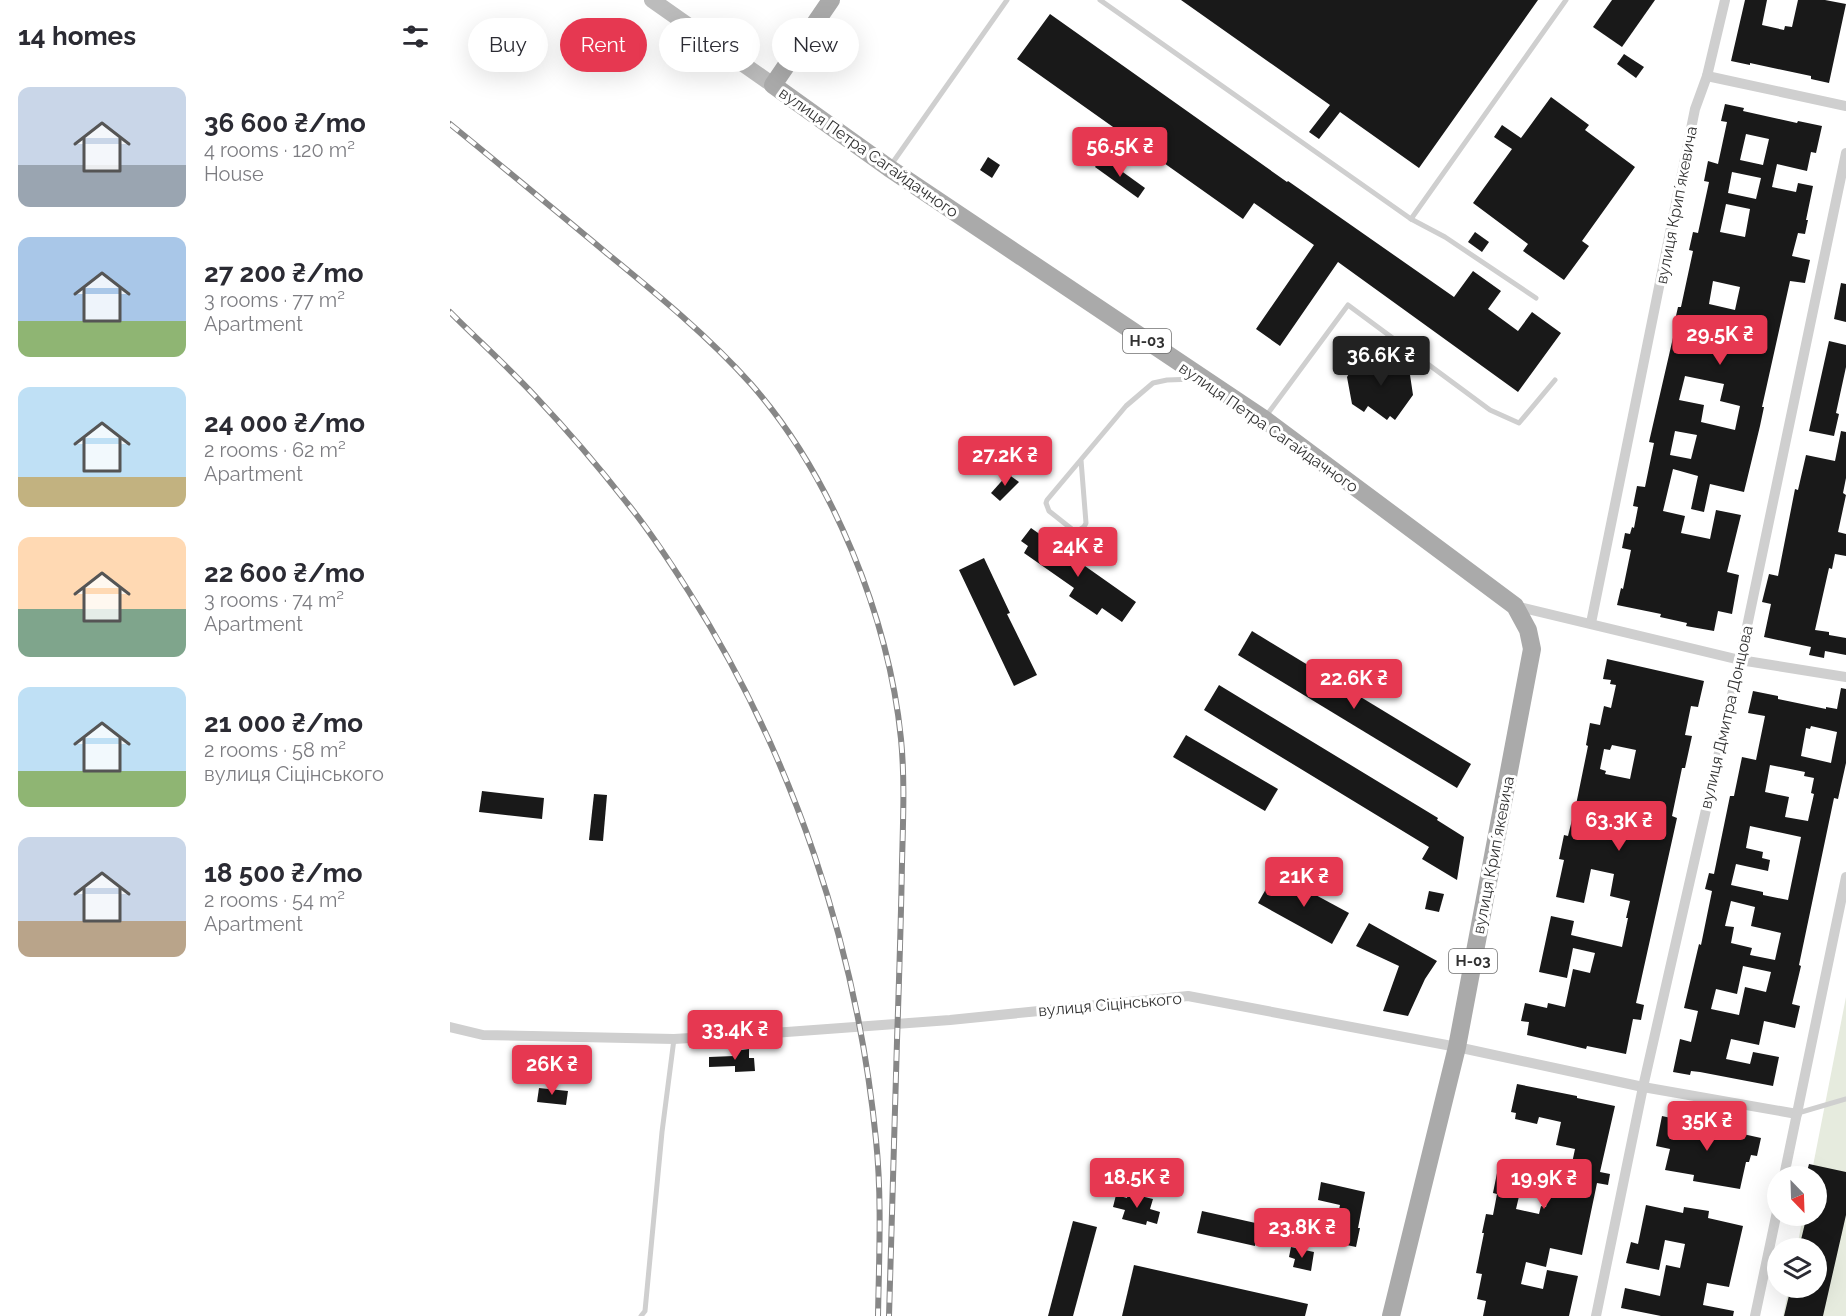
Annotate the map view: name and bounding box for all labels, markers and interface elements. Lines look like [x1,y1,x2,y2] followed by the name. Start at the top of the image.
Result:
[468,18,548,72] chip: Buy
[560,18,647,72] chip: Rent
[659,18,760,72] chip: Filters
[772,18,859,72] chip: New
[399,20,432,53] icon: filters
[18,21,136,51] text: 14 homes
[776,83,962,222] street label: вулиця Петра Сагайдачного
[204,108,366,138] text: 36 600 ₴/mo
[66,111,138,183] icon: home
[1652,125,1701,286] street label: вулиця Крипʼякевича
[1065,127,1175,178] pin: 56.5K ₴
[1086,134,1154,158] text: 56.5K ₴
[204,138,355,162] text: 4 rooms · 120 m²
[204,162,264,186] text: House
[204,258,363,288] text: 27 200 ₴/mo
[66,261,138,333] icon: home
[204,288,345,312] text: 3 rooms · 77 m²
[204,312,303,336] text: Apartment
[1665,315,1775,366] pin: 29.5K ₴
[1686,322,1754,346] text: 29.5K ₴
[1123,329,1171,353] road number: Н-03
[1326,336,1436,387] pin: 36.6K ₴
[1347,343,1415,367] text: 36.6K ₴
[1176,358,1362,497] street label: вулиця Петра Сагайдачного
[204,408,365,438] text: 24 000 ₴/mo
[66,411,138,483] icon: home
[950,436,1060,487] pin: 27.2K ₴
[204,438,346,462] text: 2 rooms · 62 m²
[972,443,1038,467] text: 27.2K ₴
[204,462,303,486] text: Apartment
[1036,527,1120,578] pin: 24K ₴
[1052,534,1104,558] text: 24K ₴
[204,558,365,588] text: 22 600 ₴/mo
[66,561,138,633] icon: home
[204,588,344,612] text: 3 rooms · 74 m²
[204,612,303,636] text: Apartment
[1696,624,1757,811] street label: вулиця Дмитра Донцова
[1299,659,1409,710] pin: 22.6K ₴
[1320,666,1388,690] text: 22.6K ₴
[204,708,363,738] text: 21 000 ₴/mo
[66,711,138,783] icon: home
[204,738,346,762] text: 2 rooms · 58 m²
[204,762,384,786] text: вулиця Сіцінського
[1469,775,1518,936] street label: вулиця Крипʼякевича
[1564,801,1674,852] pin: 63.3K ₴
[1585,808,1653,832] text: 63.3K ₴
[1262,857,1346,908] pin: 21K ₴
[204,858,363,888] text: 18 500 ₴/mo
[66,861,138,933] icon: home
[1279,864,1329,888] text: 21K ₴
[204,888,345,912] text: 2 rooms · 54 m²
[204,912,303,936] text: Apartment
[1449,949,1497,973] road number: Н-03
[1037,989,1183,1020] street label: вулиця Сіцінського
[680,1010,790,1061] pin: 33.4K ₴
[702,1017,768,1041] text: 33.4K ₴
[510,1045,594,1096] pin: 26K ₴
[526,1052,578,1076] text: 26K ₴
[1665,1101,1749,1152] pin: 35K ₴
[1682,1108,1732,1132] text: 35K ₴
[1082,1158,1192,1209] pin: 18.5K ₴
[1489,1159,1599,1210] pin: 19.9K ₴
[1104,1165,1170,1189] text: 18.5K ₴
[1511,1166,1577,1190] text: 19.9K ₴
[1767,1166,1827,1226] north arrow
[1767,1166,1827,1298] map controls
[1247,1208,1357,1259] pin: 23.8K ₴
[1268,1215,1336,1239] text: 23.8K ₴
[1767,1238,1827,1298] button: layers

